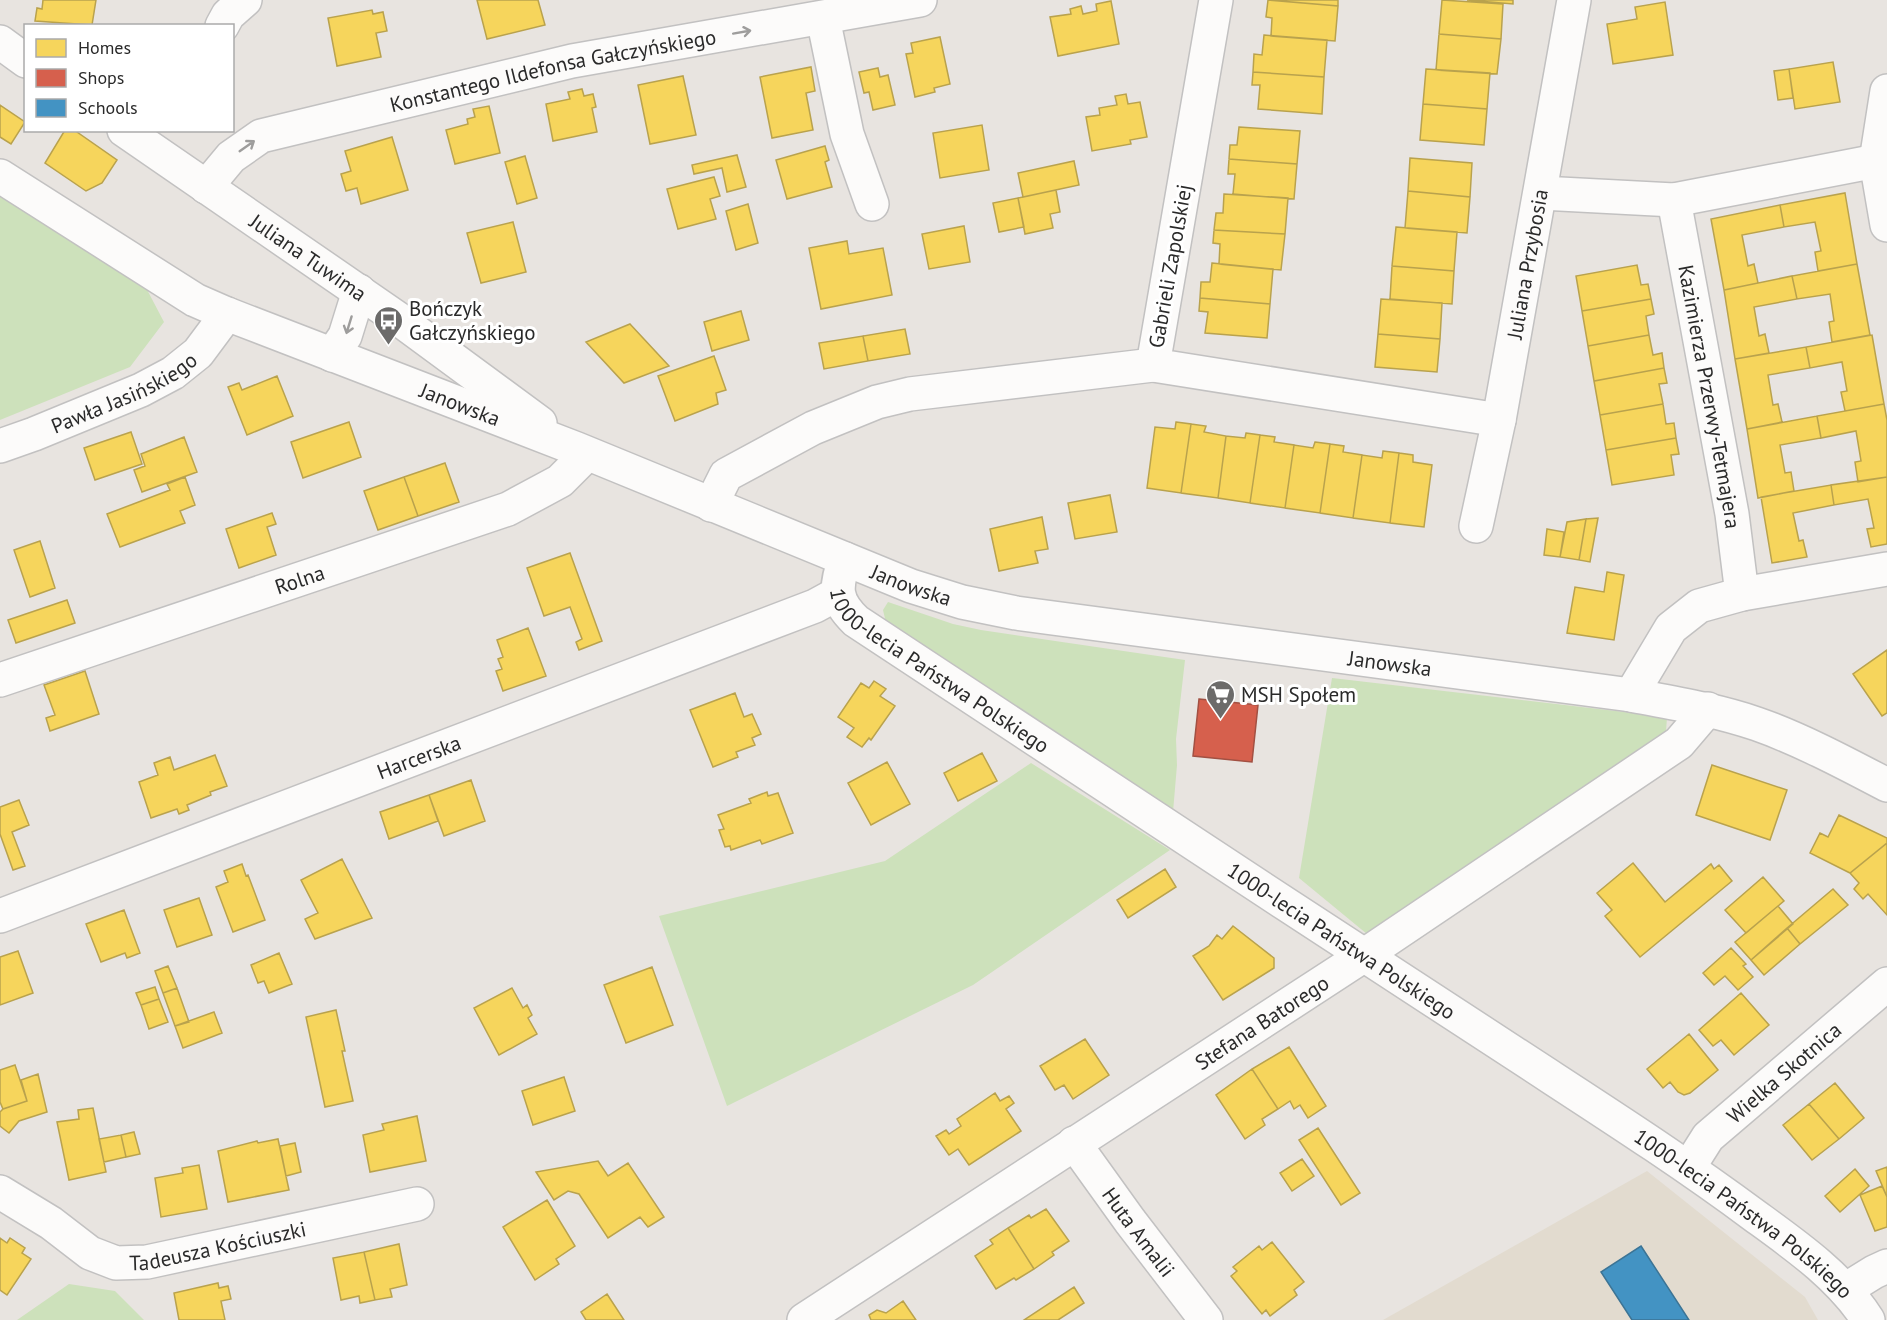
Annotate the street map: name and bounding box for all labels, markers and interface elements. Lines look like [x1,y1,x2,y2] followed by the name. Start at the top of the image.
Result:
[387,23,718,118] street label: Konstantego Ildefonsa Gałczyńskiego
[24,24,234,132] legend
[732,26,751,37] one-way arrow
[78,36,131,59] text: Homes
[78,66,124,89] text: Shops
[78,96,138,119] text: Schools
[238,140,254,152] one-way arrow
[1142,182,1198,350] street label: Gabrieli Zapolskiej
[1500,187,1554,342] street label: Juliana Przybosia
[244,207,372,307] street label: Juliana Tuwima
[1673,262,1747,530] street label: Kazimierza Przerwy-Tetmajera
[409,295,535,346] place label: Bończyk Gałczyńskiego
[372,304,404,346] bus stop icon: Bończyk Gałczyńskiego
[343,315,354,334] one-way arrow
[47,346,202,439] street label: Pawła Jasińskiego
[415,376,504,432] street label: Janowska
[866,557,955,611] street label: Janowska
[271,558,328,600] street label: Rolna
[824,586,1055,759] street label: 1000-lecia Państwa Polskiego
[1346,644,1433,682] street label: Janowska
[1204,678,1236,720] supermarket icon: MSH Społem
[1241,681,1356,708] place label: MSH Społem
[373,728,465,785] street label: Harcerska
[1222,856,1461,1025] street label: 1000-lecia Państwa Polskiego
[1190,969,1334,1075] street label: Stefana Batorego
[1721,1016,1847,1129] street label: Wielka Skotnica
[1629,1122,1859,1304] street label: 1000-lecia Państwa Polskiego
[1097,1182,1181,1282] street label: Huta Amalii
[129,1215,308,1276] street label: Tadeusza Kościuszki

